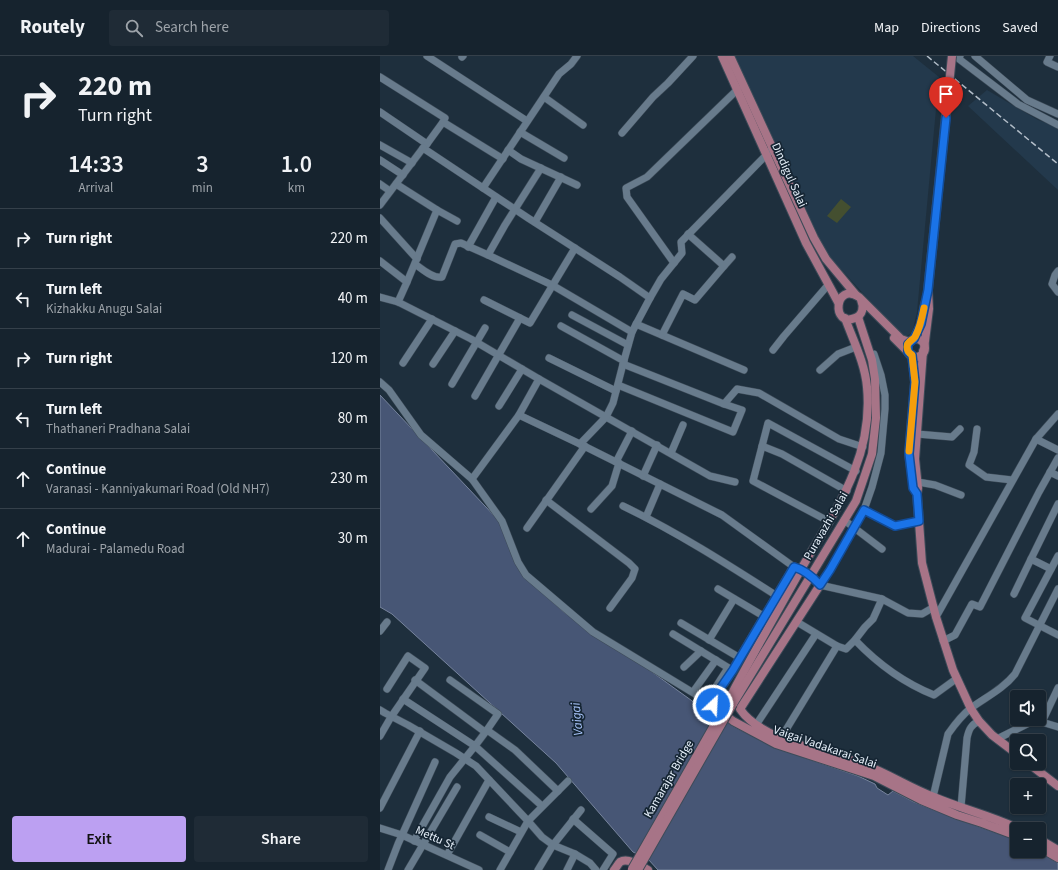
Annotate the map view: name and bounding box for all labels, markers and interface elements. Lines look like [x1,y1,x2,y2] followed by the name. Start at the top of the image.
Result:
[109,10,389,46] search box
[20,14,85,41] text: Routely
[123,17,145,39] icon: search
[155,17,229,38] text: Search here
[874,18,899,38] text: Map
[921,18,980,38] text: Directions
[1002,18,1038,38] text: Saved
[78,66,152,106] text: 220 m
[12,72,64,124] icon: right
[929,77,963,118] pin
[935,83,957,105] icon: arrive
[78,103,152,128] text: Turn right
[767,140,811,210] street label: Dindigul Salai
[68,147,124,182] text: 14:33
[196,147,208,182] text: 3
[281,147,312,182] text: 1.0
[78,179,113,197] text: Arrival
[192,179,213,197] text: min
[288,179,305,197] text: km
[12,228,34,250] icon: right
[46,228,112,249] text: Turn right
[330,228,368,249] text: 220 m
[46,279,102,300] text: Turn left
[12,288,34,310] icon: left
[338,288,368,309] text: 40 m
[46,300,162,318] text: Kizhakku Anugu Salai
[12,348,34,370] icon: right
[46,348,112,369] text: Turn right
[330,348,368,369] text: 120 m
[46,399,102,420] text: Turn left
[12,408,34,430] icon: left
[338,408,368,429] text: 80 m
[46,420,190,438] text: Thathaneri Pradhana Salai
[46,459,106,480] text: Continue
[12,468,34,490] icon: ahead
[330,468,368,489] text: 230 m
[46,480,270,498] text: Varanasi - Kanniyakumari Road (Old NH7)
[800,489,852,563] street label: Puravazhi Salai
[46,519,106,540] text: Continue
[12,528,34,550] icon: ahead
[338,528,368,549] text: 30 m
[46,540,185,558] text: Madurai - Palamedu Road
[692,684,734,726] position arrow
[1010,690,1046,858] map controls
[1010,690,1046,726] button: sound
[567,701,587,736] water label: Vaigai
[771,721,879,773] street label: Vaigai Vadakarai Salai
[1010,734,1046,770] button: search
[640,737,698,821] street label: Kamarajar Bridge
[1010,778,1046,814] button: +
[12,816,186,862] button: Exit
[194,816,368,862] button: Share
[413,822,457,854] street label: Mettu St
[1010,822,1046,858] button: −

